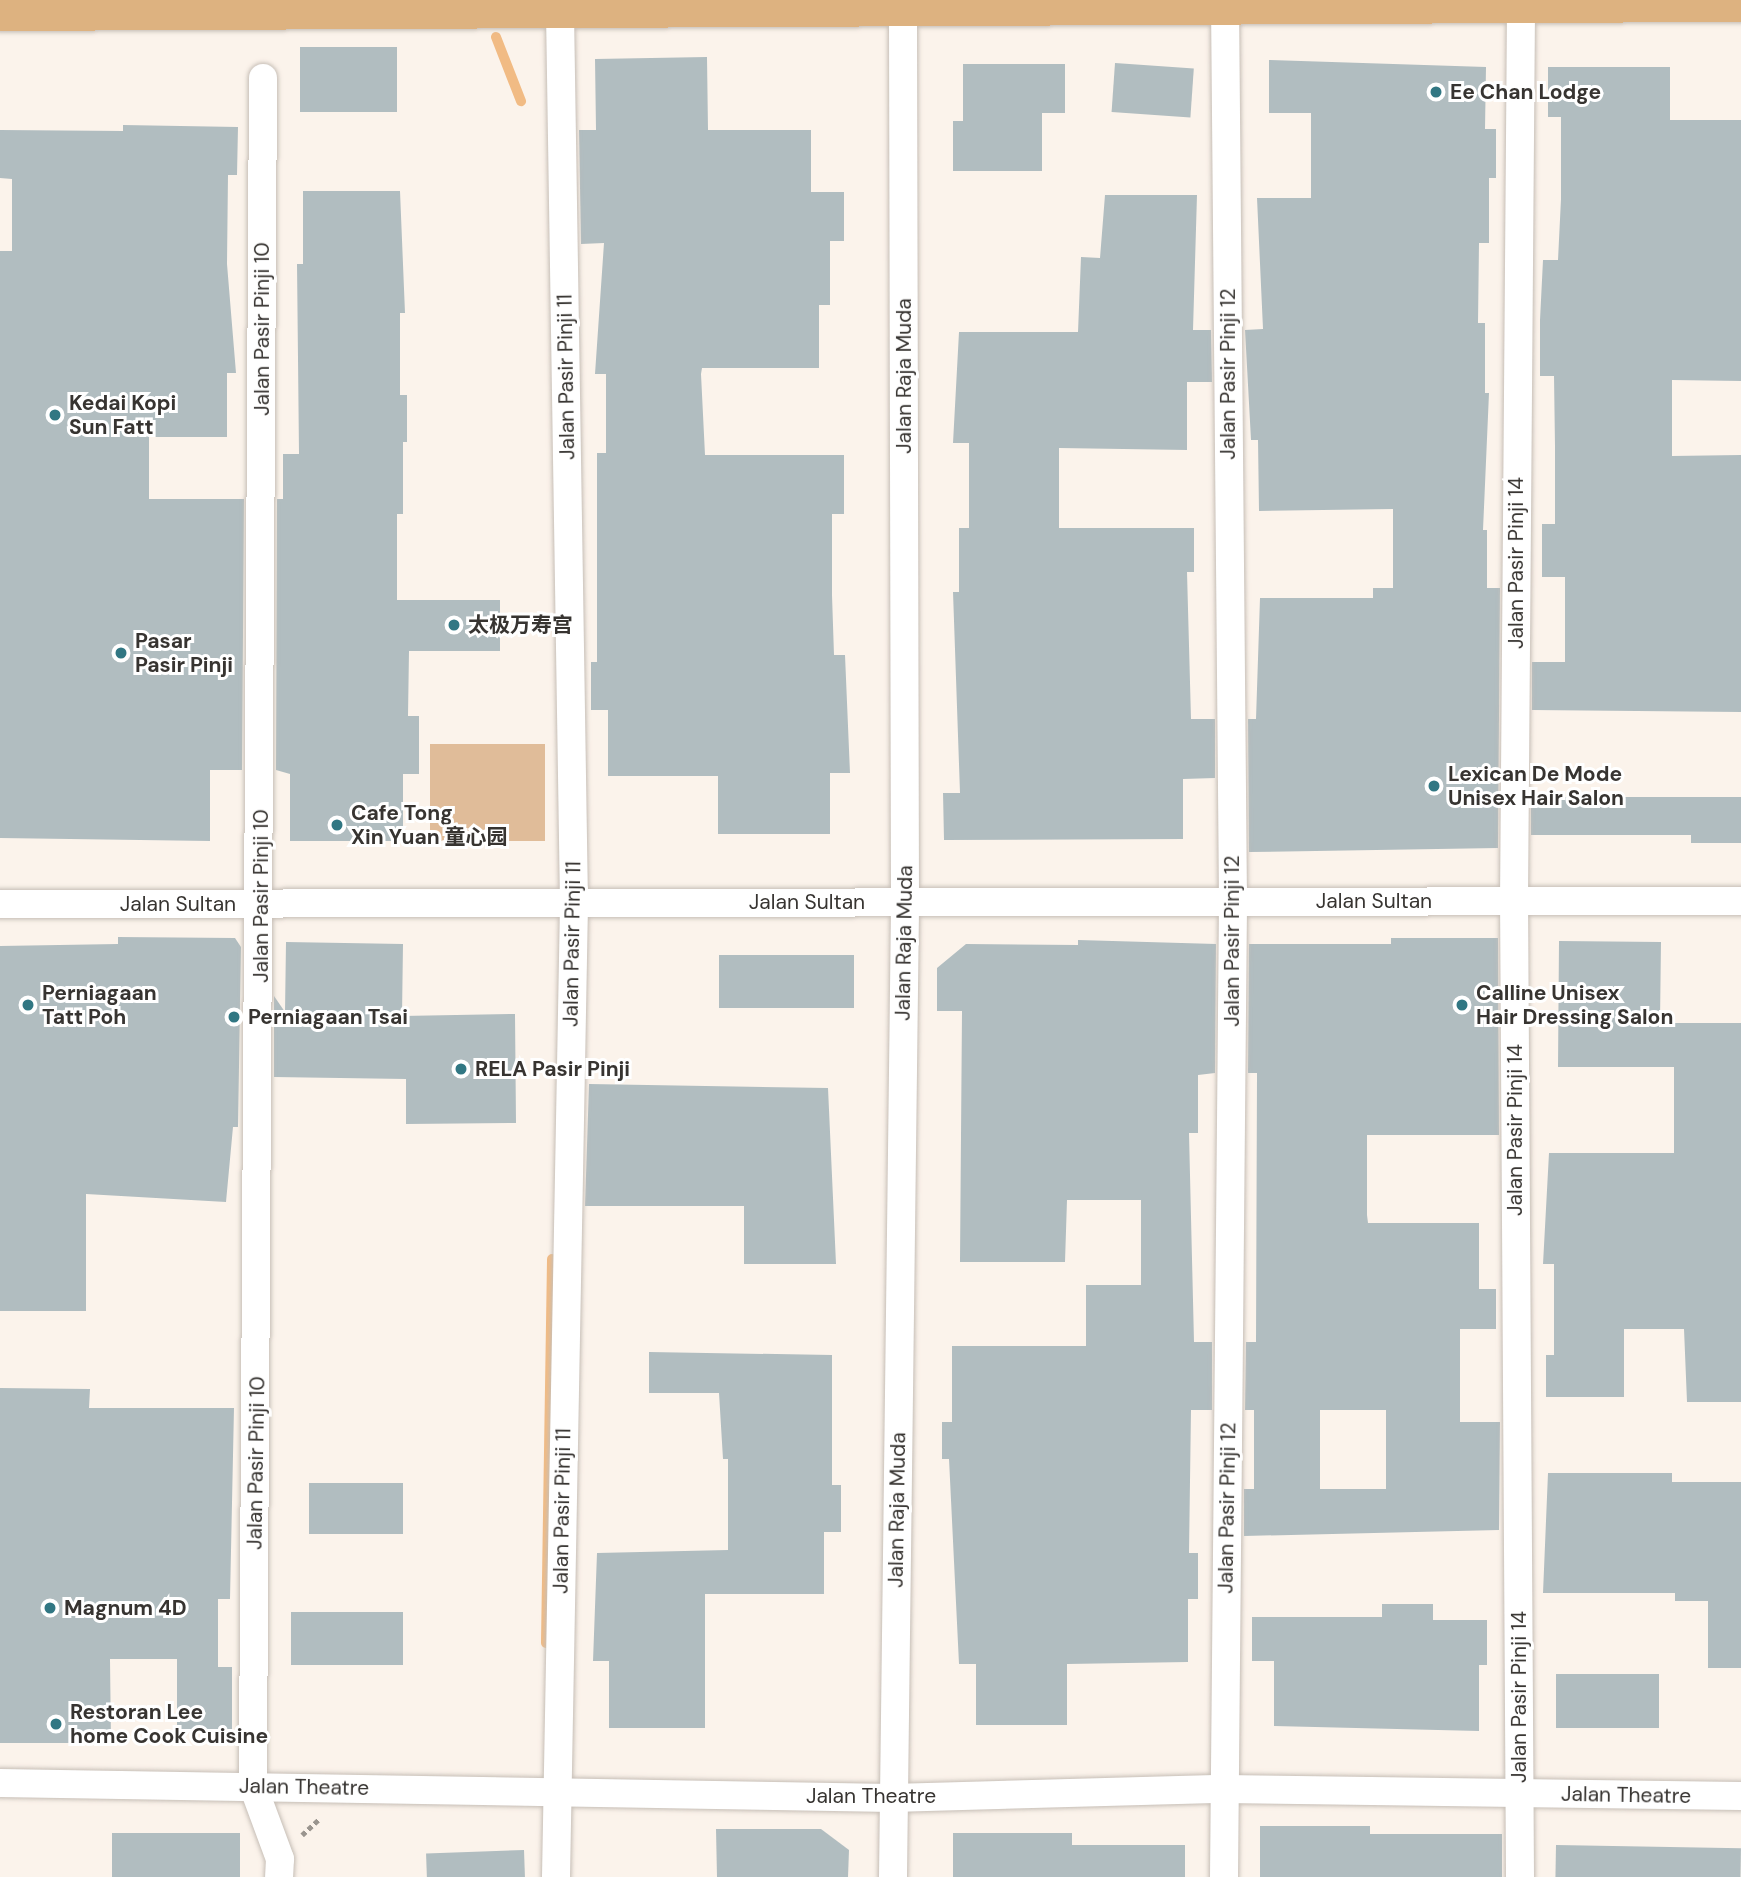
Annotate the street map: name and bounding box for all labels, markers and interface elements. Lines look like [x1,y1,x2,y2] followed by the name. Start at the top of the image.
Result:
[1450,79,1601,105] place label: Ee Chan Lodge
[1428,84,1444,100] marker: Ee Chan Lodge
[249,242,275,416] street label: Jalan Pasir Pinji 10
[1215,288,1241,460] street label: Jalan Pasir Pinji 12
[552,294,580,460] street label: Jalan Pasir Pinji 11
[891,298,917,454] street label: Jalan Raja Muda
[69,390,176,440] place label: Kedai Kopi Sun Fatt
[47,407,63,423] marker: Kedai Kopi Sun Fatt
[1503,477,1529,649] street label: Jalan Pasir Pinji 14
[468,612,573,638] place label: 太极万寿宫
[446,617,462,633] marker: 太极万寿宫
[135,628,233,678] place label: Pasar Pasir Pinji
[113,645,129,661] marker: Pasar Pasir Pinji
[1448,761,1624,811] place label: Lexican De Mode Unisex Hair Salon
[1426,778,1442,794] marker: Lexican De Mode Unisex Hair Salon
[351,800,508,850] place label: Cafe Tong Xin Yuan 童心园
[248,809,274,983] street label: Jalan Pasir Pinji 10
[329,817,345,833] marker: Cafe Tong Xin Yuan 童心园
[1219,855,1245,1027] street label: Jalan Pasir Pinji 12
[558,861,586,1027] street label: Jalan Pasir Pinji 11
[890,865,918,1021] street label: Jalan Raja Muda
[1316,888,1432,914] street label: Jalan Sultan
[749,889,865,915] street label: Jalan Sultan
[120,891,236,917] street label: Jalan Sultan
[42,980,157,1030] place label: Perniagaan Tatt Poh
[1476,980,1673,1030] place label: Calline Unisex Hair Dressing Salon
[20,997,36,1013] marker: Perniagaan Tatt Poh
[1454,997,1470,1013] marker: Calline Unisex Hair Dressing Salon
[248,1004,408,1030] place label: Perniagaan Tsai
[226,1009,242,1025] marker: Perniagaan Tsai
[1502,1044,1528,1216] street label: Jalan Pasir Pinji 14
[475,1056,630,1082] place label: RELA Pasir Pinji
[453,1061,469,1077] marker: RELA Pasir Pinji
[242,1376,270,1550] street label: Jalan Pasir Pinji 10
[1213,1422,1241,1594] street label: Jalan Pasir Pinji 12
[548,1428,576,1594] street label: Jalan Pasir Pinji 11
[883,1432,911,1588] street label: Jalan Raja Muda
[64,1595,187,1621] place label: Magnum 4D
[42,1600,58,1616] marker: Magnum 4D
[1506,1611,1532,1783] street label: Jalan Pasir Pinji 14
[70,1699,268,1749] place label: Restoran Lee home Cook Cuisine
[48,1716,64,1732] marker: Restoran Lee home Cook Cuisine
[239,1773,369,1801] street label: Jalan Theatre
[1561,1781,1691,1809] street label: Jalan Theatre
[806,1783,936,1809] street label: Jalan Theatre

